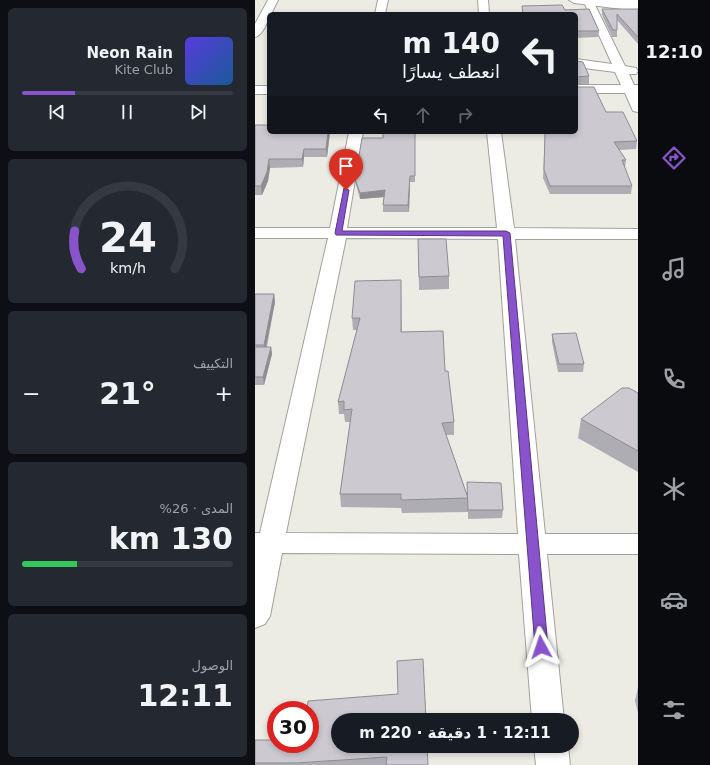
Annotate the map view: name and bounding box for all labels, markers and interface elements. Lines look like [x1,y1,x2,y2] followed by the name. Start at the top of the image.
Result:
[403,27,500,60] text: 140 m
[514,28,566,80] icon: left
[645,41,703,62] text: 12:10
[87,44,173,62] text: Neon Rain
[402,61,500,82] text: انعطف يسارًا
[114,62,173,77] text: Kite Club
[46,101,68,123] icon: previous
[116,101,138,123] icon: pause
[187,101,209,123] icon: next
[370,104,392,126] icon: left
[412,104,434,126] icon: ahead
[454,104,476,126] icon: right
[660,144,688,172] icon: directions
[329,149,363,190] pin
[335,155,357,177] icon: arrive
[99,213,156,262] text: 24
[660,255,688,283] icon: music
[109,260,146,276] text: km/h
[193,356,233,371] text: التكييف
[660,365,688,393] icon: phone
[99,376,156,411] text: 21°
[22,381,40,406] text: −
[215,381,233,406] text: +
[660,475,688,503] icon: climate
[160,501,233,516] text: المدى · 26%
[109,521,233,556] text: 130 km
[660,586,688,614] icon: car
[520,626,562,668] position arrow
[192,658,233,673] text: الوصول
[138,678,233,713] text: 12:11
[660,696,688,724] icon: filters
[267,701,319,753] speed limit sign: 30
[359,724,551,742] text: 12:11 · 1 دقيقة · 220 m

